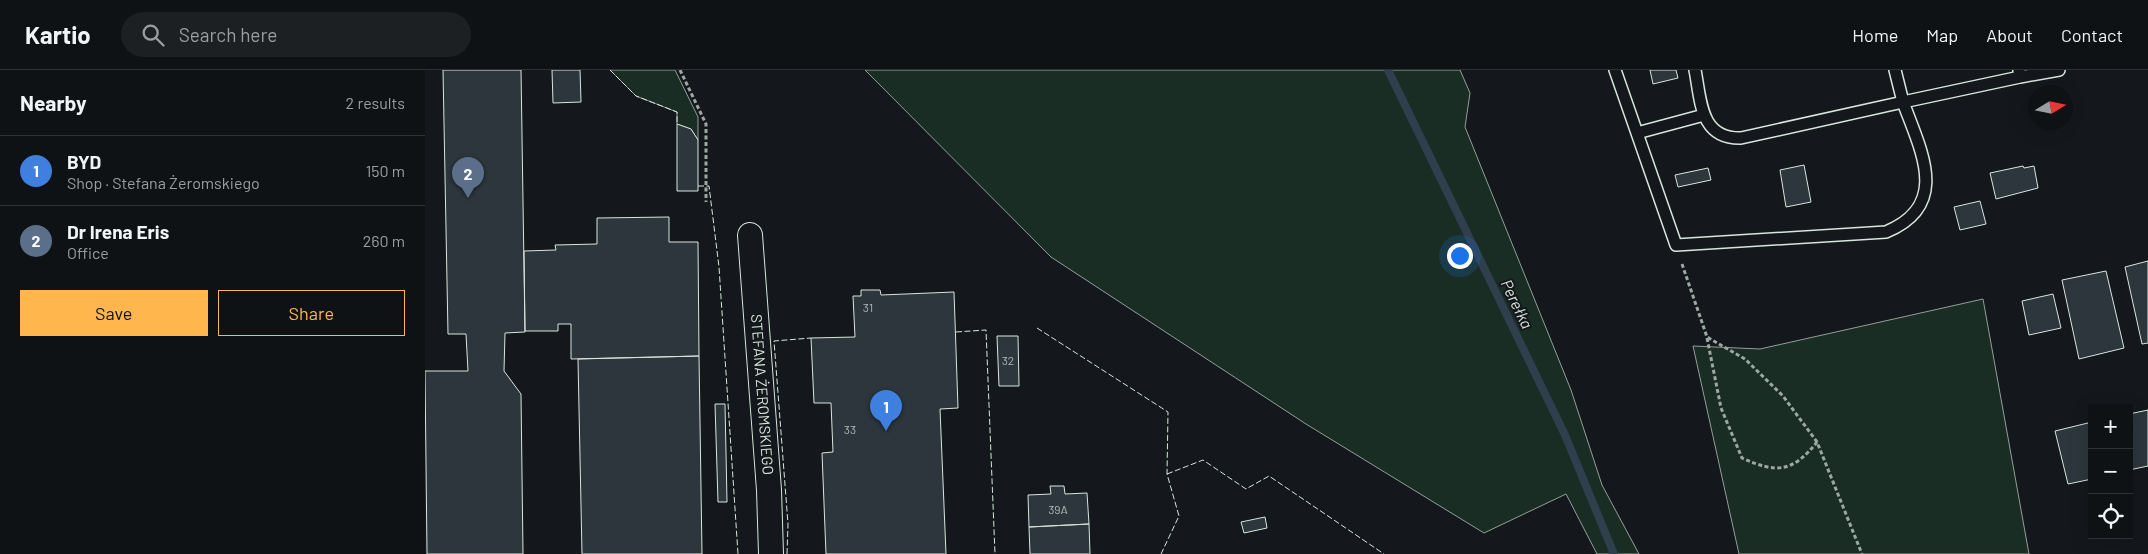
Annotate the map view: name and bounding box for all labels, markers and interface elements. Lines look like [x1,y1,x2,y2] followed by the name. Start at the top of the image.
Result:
[121,12,471,57] search box
[25,20,91,49] text: Kartio
[139,21,167,49] icon: search
[179,23,277,46] text: Search here
[1852,24,1898,46] text: Home
[1926,24,1958,46] text: Map
[1986,24,2033,46] text: About
[2061,24,2123,46] text: Contact
[2028,85,2073,130] north arrow
[20,90,86,115] text: Nearby
[346,93,405,112] text: 2 results
[67,150,101,173] text: BYD
[452,157,484,198] pin: 2
[33,161,39,180] text: 1
[366,161,405,180] text: 150 m
[67,173,260,192] text: Shop · Stefana Żeromskiego
[67,220,169,243] text: Dr Irena Eris
[32,231,40,250] text: 2
[363,231,405,250] text: 260 m
[67,243,109,262] text: Office
[1447,243,1473,269] your location
[1497,276,1537,331] water label: Perełka
[20,290,208,336] button: Save
[218,290,405,336] button: Share
[863,300,873,314] house number: 31
[748,313,778,476] street label: STEFANA ŻEROMSKIEGO
[1002,353,1014,367] house number: 32
[870,390,902,431] pin: 1
[2088,404,2133,539] map controls
[2088,404,2133,449] button: +
[844,422,856,436] house number: 33
[2088,449,2133,494] button: −
[2088,494,2133,539] button: locate
[1048,502,1068,516] house number: 39A

